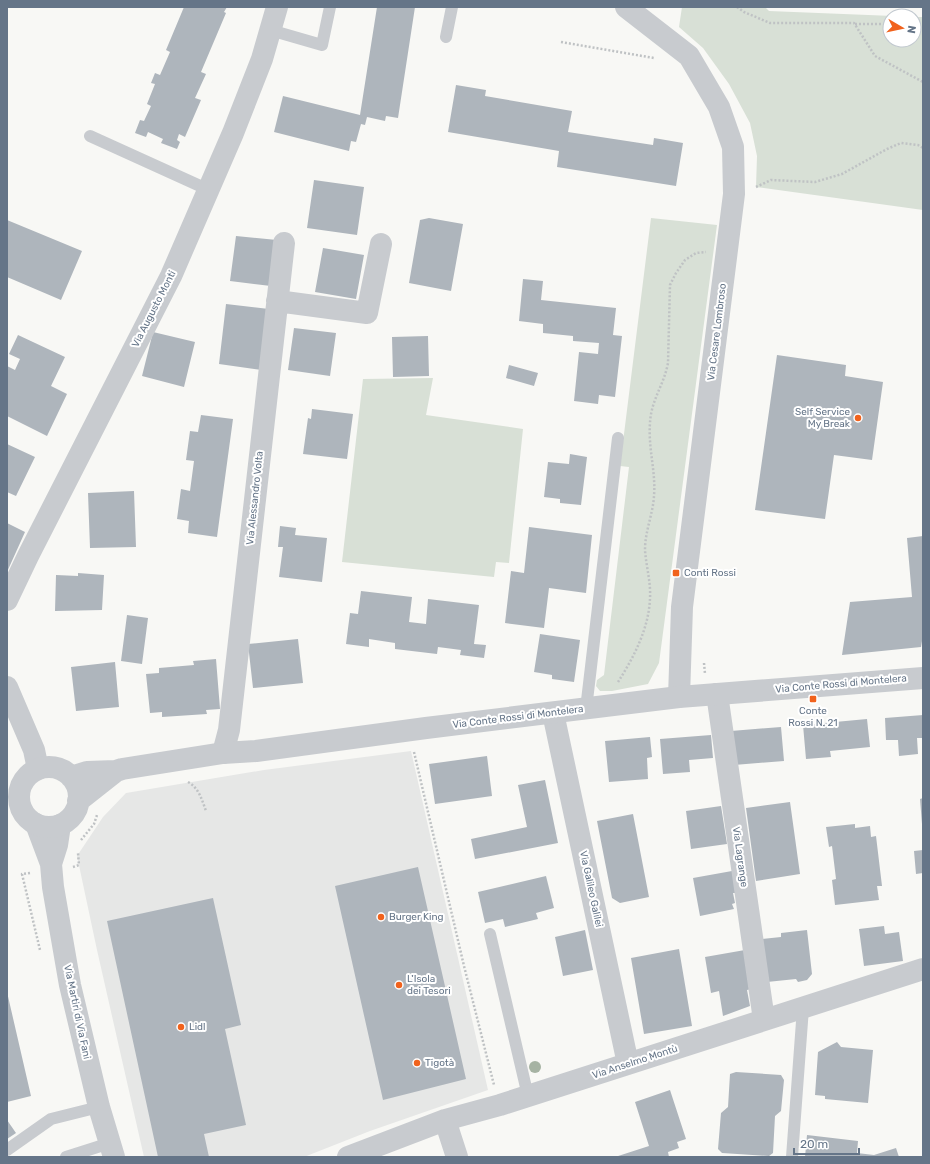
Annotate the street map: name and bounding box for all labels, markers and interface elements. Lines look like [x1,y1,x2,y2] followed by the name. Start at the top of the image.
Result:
[882,8,922,48] north arrow
[904,25,918,34] text: N
[129,269,179,349] street label: Via Augusto Monti
[705,282,729,381] street label: Via Cesare Lombroso
[795,406,851,430] place label: Self Service My Break
[853,413,863,423] marker: Self Service My Break
[244,450,266,546] street label: Via Alessandro Volta
[684,567,736,579] place label: Conti Rossi
[671,568,681,578] marker: Conti Rossi
[775,672,907,696] street label: Via Conte Rossi di Montelera
[808,694,818,704] marker: Conte Rossi N. 21
[452,703,584,731] street label: Via Conte Rossi di Montelera
[788,705,838,729] place label: Conte Rossi N. 21
[730,826,750,888] street label: Via Lagrange
[577,850,605,928] street label: Via Galileo Galilei
[389,911,443,923] place label: Burger King
[376,912,386,922] marker: Burger King
[61,964,93,1060] street label: Via Martiri di Via Fani
[407,973,451,997] place label: L'Isola dei Tesori
[394,980,404,990] marker: L'Isola dei Tesori
[189,1021,205,1033] place label: Lidl
[176,1022,186,1032] marker: Lidl
[591,1043,679,1081] street label: Via Anselmo Montù
[425,1057,454,1069] place label: Tigotà
[412,1058,422,1068] marker: Tigotà
[794,1130,859,1156] scale bar
[800,1137,828,1151] text: 20 m

